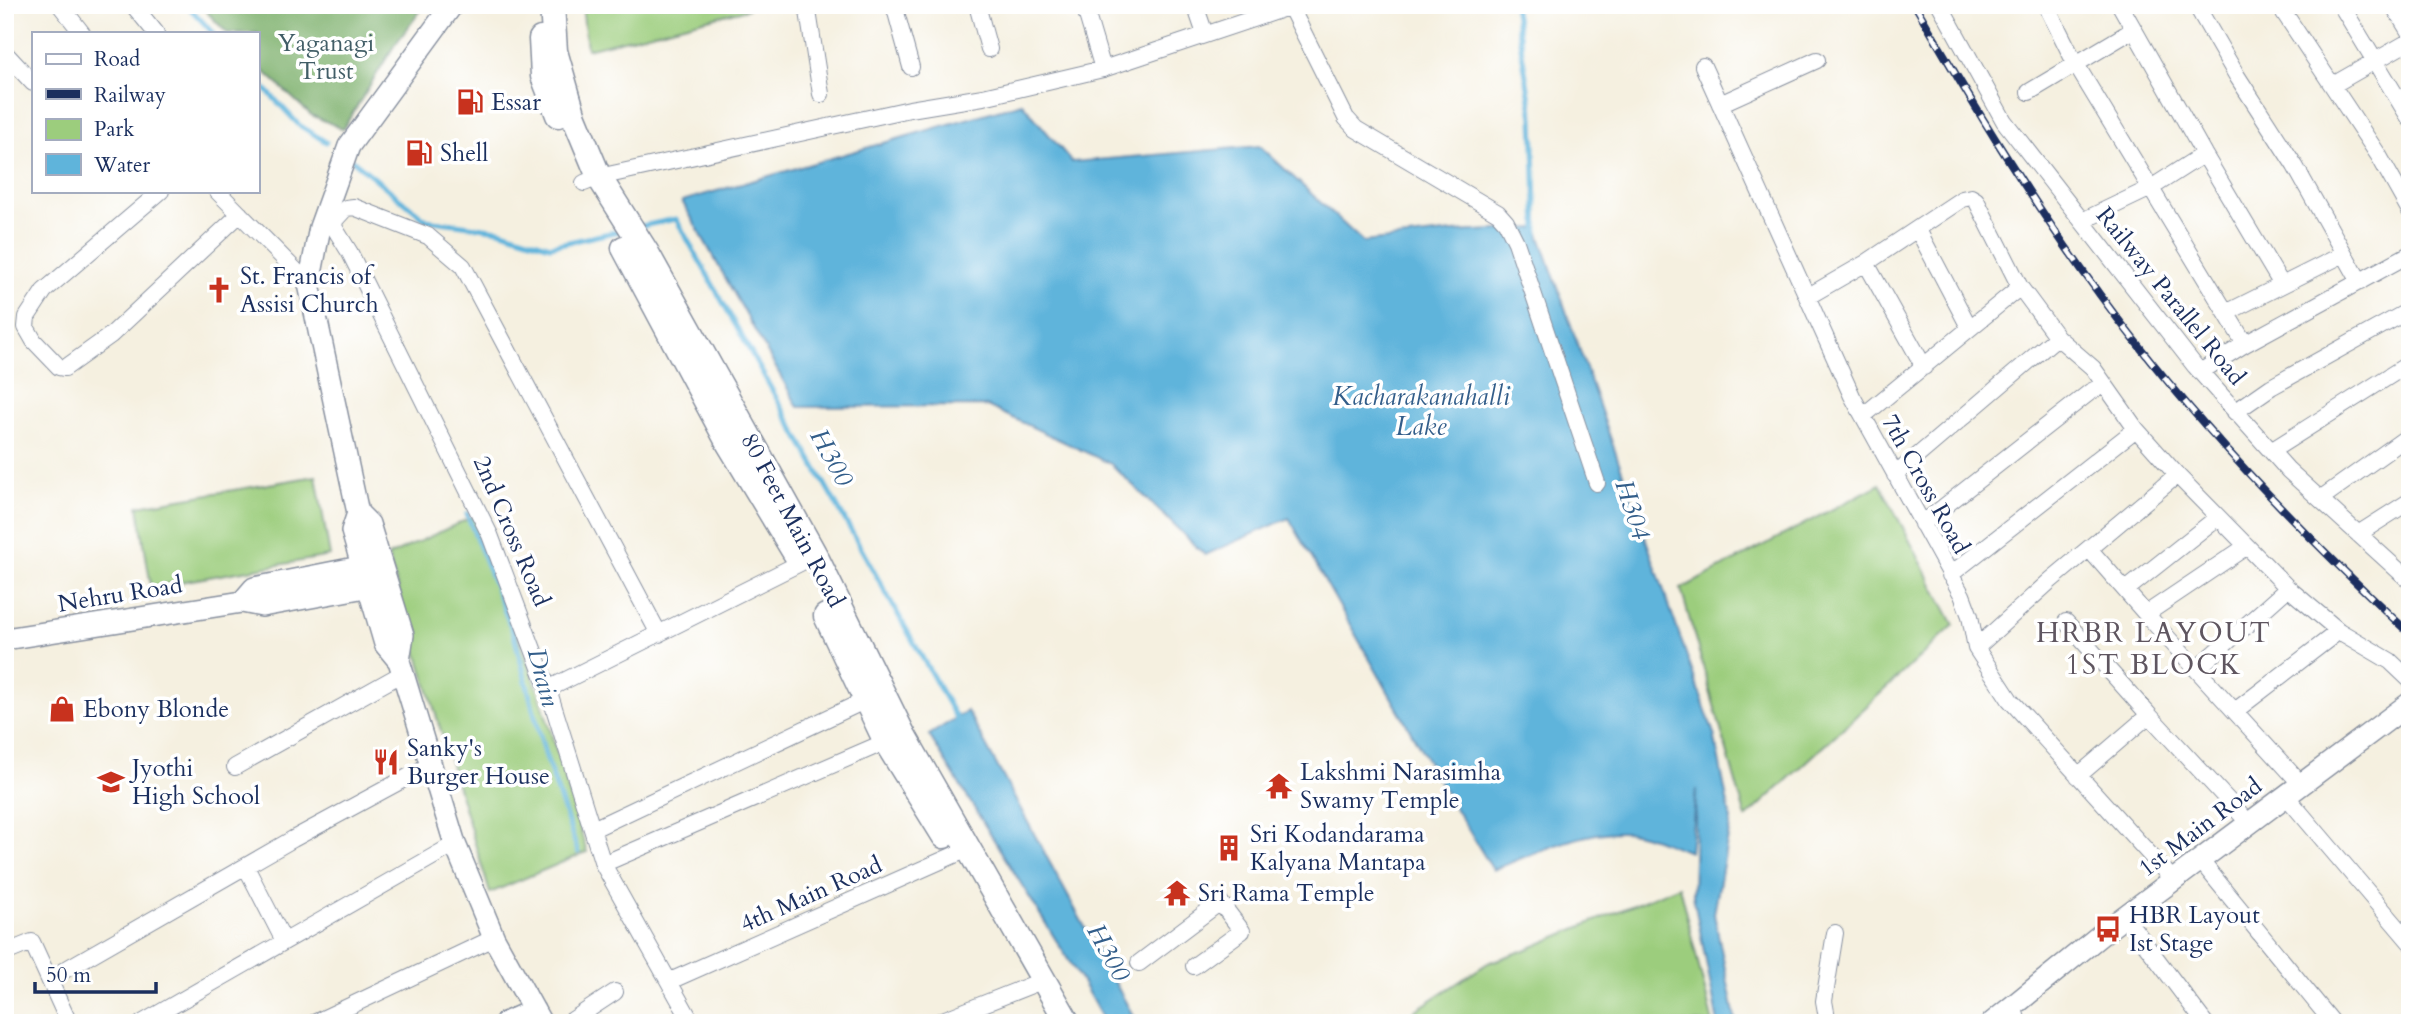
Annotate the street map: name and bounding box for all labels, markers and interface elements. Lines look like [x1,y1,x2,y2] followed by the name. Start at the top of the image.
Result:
[278,27,374,88] park label: Yaganagi Trust
[32,32,259,192] legend
[94,45,140,74] text: Road
[94,81,166,110] text: Railway
[491,86,541,119] place label: Essar
[455,87,485,117] fuel station icon: Essar
[94,115,135,144] text: Park
[440,137,488,170] place label: Shell
[404,138,434,168] fuel station icon: Shell
[93,151,150,180] text: Water
[2088,200,2253,393] street label: Railway Parallel Road
[240,260,379,321] place label: St. Francis of Assisi Church
[204,275,234,305] church icon: St. Francis of Assisi Church
[1332,379,1511,444] water label: Kacharakanahalli Lake
[1874,409,1978,560] street label: 7th Cross Road
[802,422,862,493] water label: H300
[733,427,853,613] street label: 80 Feet Main Road
[465,451,558,612] street label: 2nd Cross Road
[1607,475,1659,544] water label: H304
[55,568,185,621] street label: Nehru Road
[2036,614,2272,684] district label: HRBR LAYOUT 1ST BLOCK
[519,644,568,711] water label: Drain
[83,693,229,726] place label: Ebony Blonde
[47,694,77,724] shop icon: Ebony Blonde
[407,732,550,793] place label: Sanky's Burger House
[371,747,401,777] restaurant icon: Sanky's Burger House
[129,752,260,813] place label: Jyothi High School
[1300,756,1502,817] place label: Lakshmi Narasimha Swamy Temple
[96,767,126,797] school or university icon: Jyothi High School
[2132,770,2269,885] street label: 1st Main Road
[1264,771,1294,801] temple icon: Lakshmi Narasimha Swamy Temple
[1250,818,1426,879] place label: Sri Kodandarama Kalyana Mantapa
[1214,833,1244,863] building icon: Sri Kodandarama Kalyana Mantapa
[735,848,888,940] street label: 4th Main Road
[1198,877,1375,910] place label: Sri Rama Temple
[1162,878,1192,908] temple icon: Sri Rama Temple
[2129,899,2260,960] place label: HBR Layout Ist Stage
[2093,914,2123,944] bus stop icon: HBR Layout Ist Stage
[1079,917,1139,988] water label: H300
[35,951,156,995] scale bar
[46,961,91,990] text: 50 m

